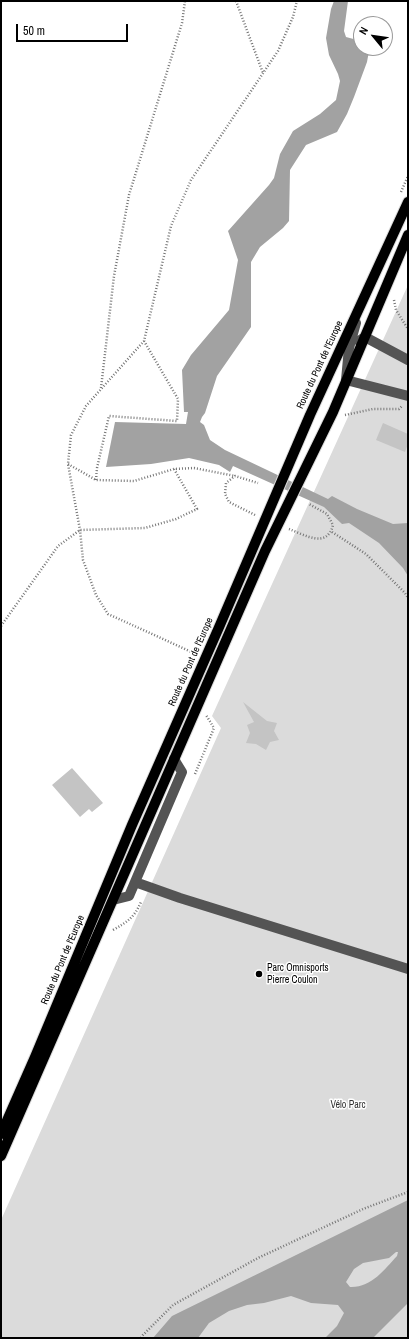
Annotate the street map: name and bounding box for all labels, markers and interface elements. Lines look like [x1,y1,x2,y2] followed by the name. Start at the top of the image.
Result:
[18,16,130,42] scale bar
[353,16,393,56] north arrow
[23,23,45,39] text: 50 m
[356,24,371,37] text: N
[294,319,346,411] street label: Route du Pont de l'Europe
[166,616,216,708] street label: Route du Pont de l'Europe
[39,913,87,1007] street label: Route du Pont de l'Europe
[267,962,329,986] place label: Parc Omnisports Pierre Coulon
[254,969,264,979] marker: Parc Omnisports Pierre Coulon
[330,1099,366,1111] park label: Vélo Parc

